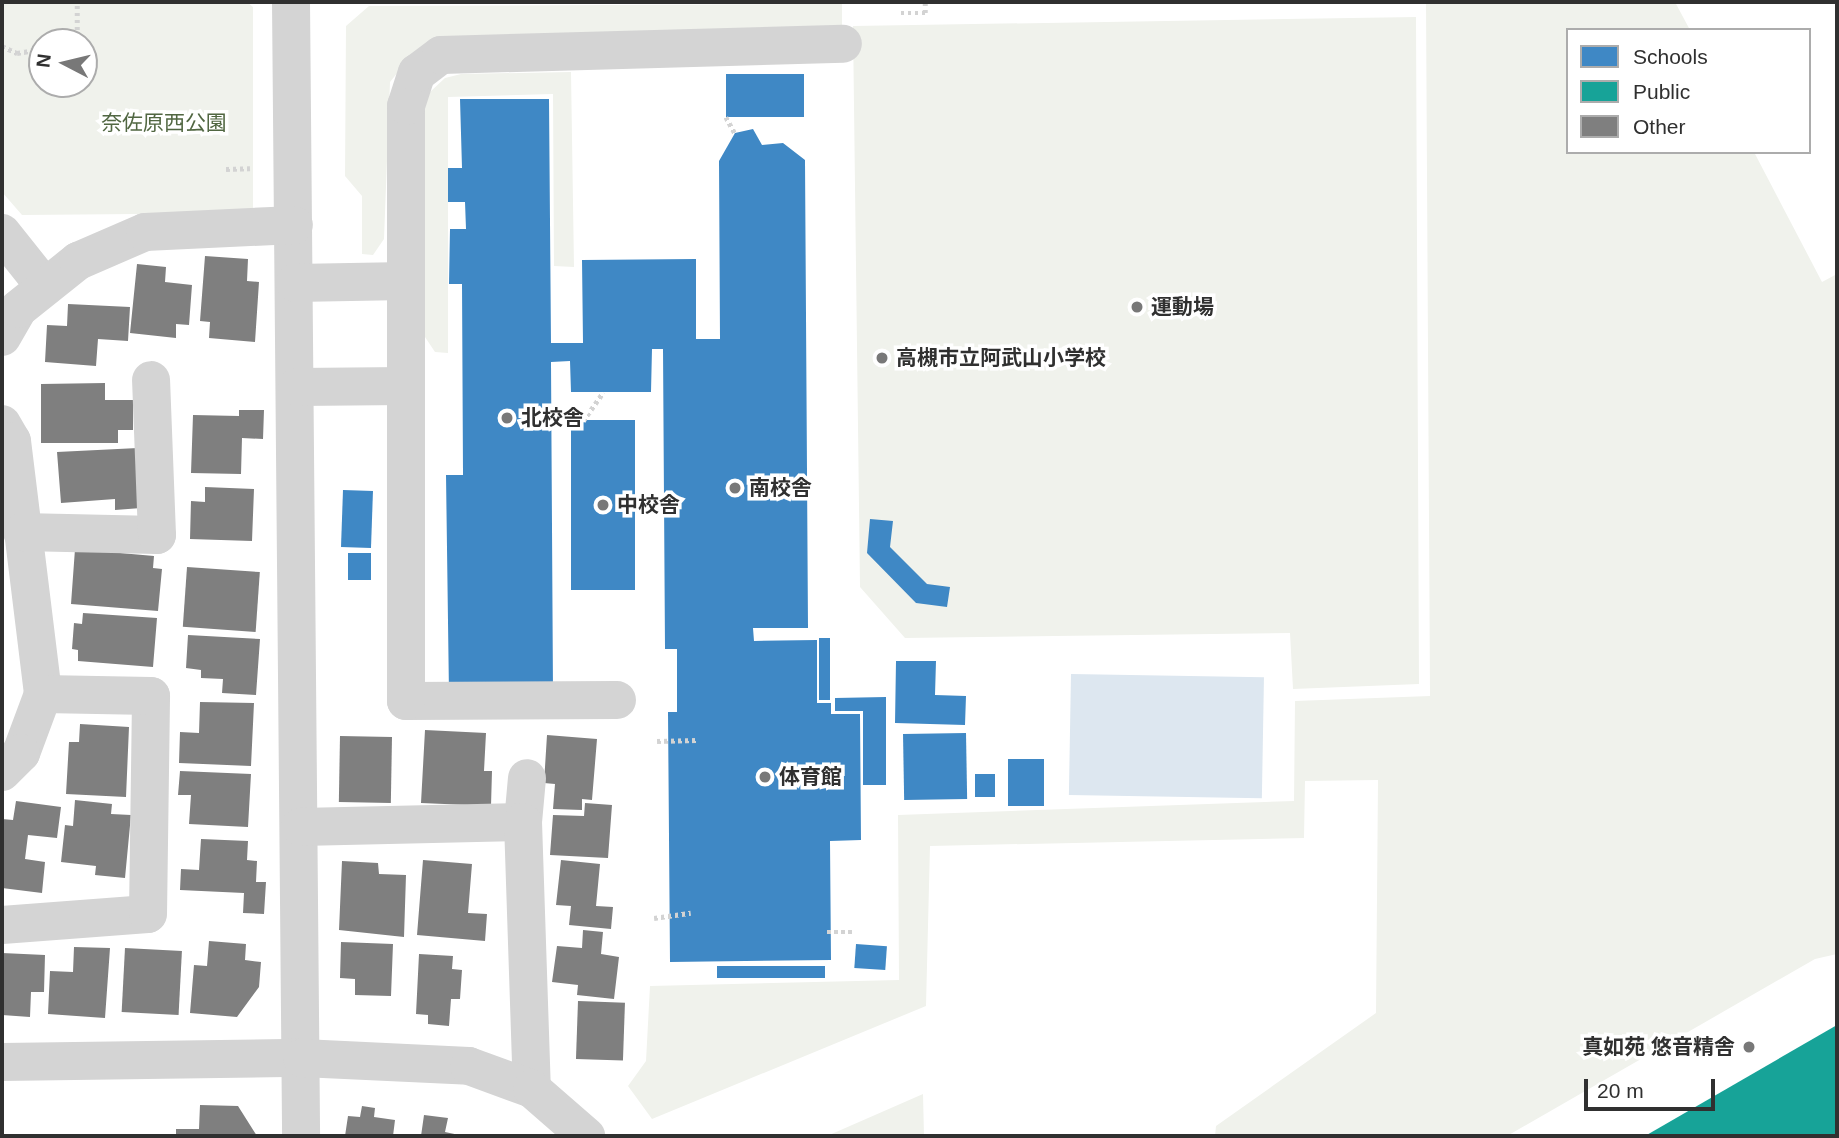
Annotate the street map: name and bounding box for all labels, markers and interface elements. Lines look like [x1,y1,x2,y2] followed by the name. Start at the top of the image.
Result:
[28,28,98,98] north arrow
[1566,28,1811,154] legend
[1633,45,1708,68] text: Schools
[32,53,55,69] text: N
[1633,80,1690,103] text: Public
[101,110,227,136] park label: 奈佐原西公園
[1633,115,1686,138] text: Other
[1151,294,1214,320] place label: 運動場
[1129,299,1145,315] marker: 運動場
[896,345,1106,371] place label: 高槻市立阿武山小学校
[874,350,890,366] marker: 高槻市立阿武山小学校
[521,405,584,431] place label: 北校舎
[499,410,515,426] marker: 北校舎
[749,475,812,501] place label: 南校舎
[727,480,743,496] marker: 南校舎
[617,492,680,518] place label: 中校舎
[595,497,611,513] marker: 中校舎
[779,764,842,790] place label: 体育館
[757,769,773,785] marker: 体育館
[1582,1034,1735,1060] place label: 真如苑 悠音精舎
[1741,1039,1757,1055] marker: 真如苑 悠音精舎
[1587,1064,1718,1108] scale bar
[1597,1079,1644,1102] text: 20 m

